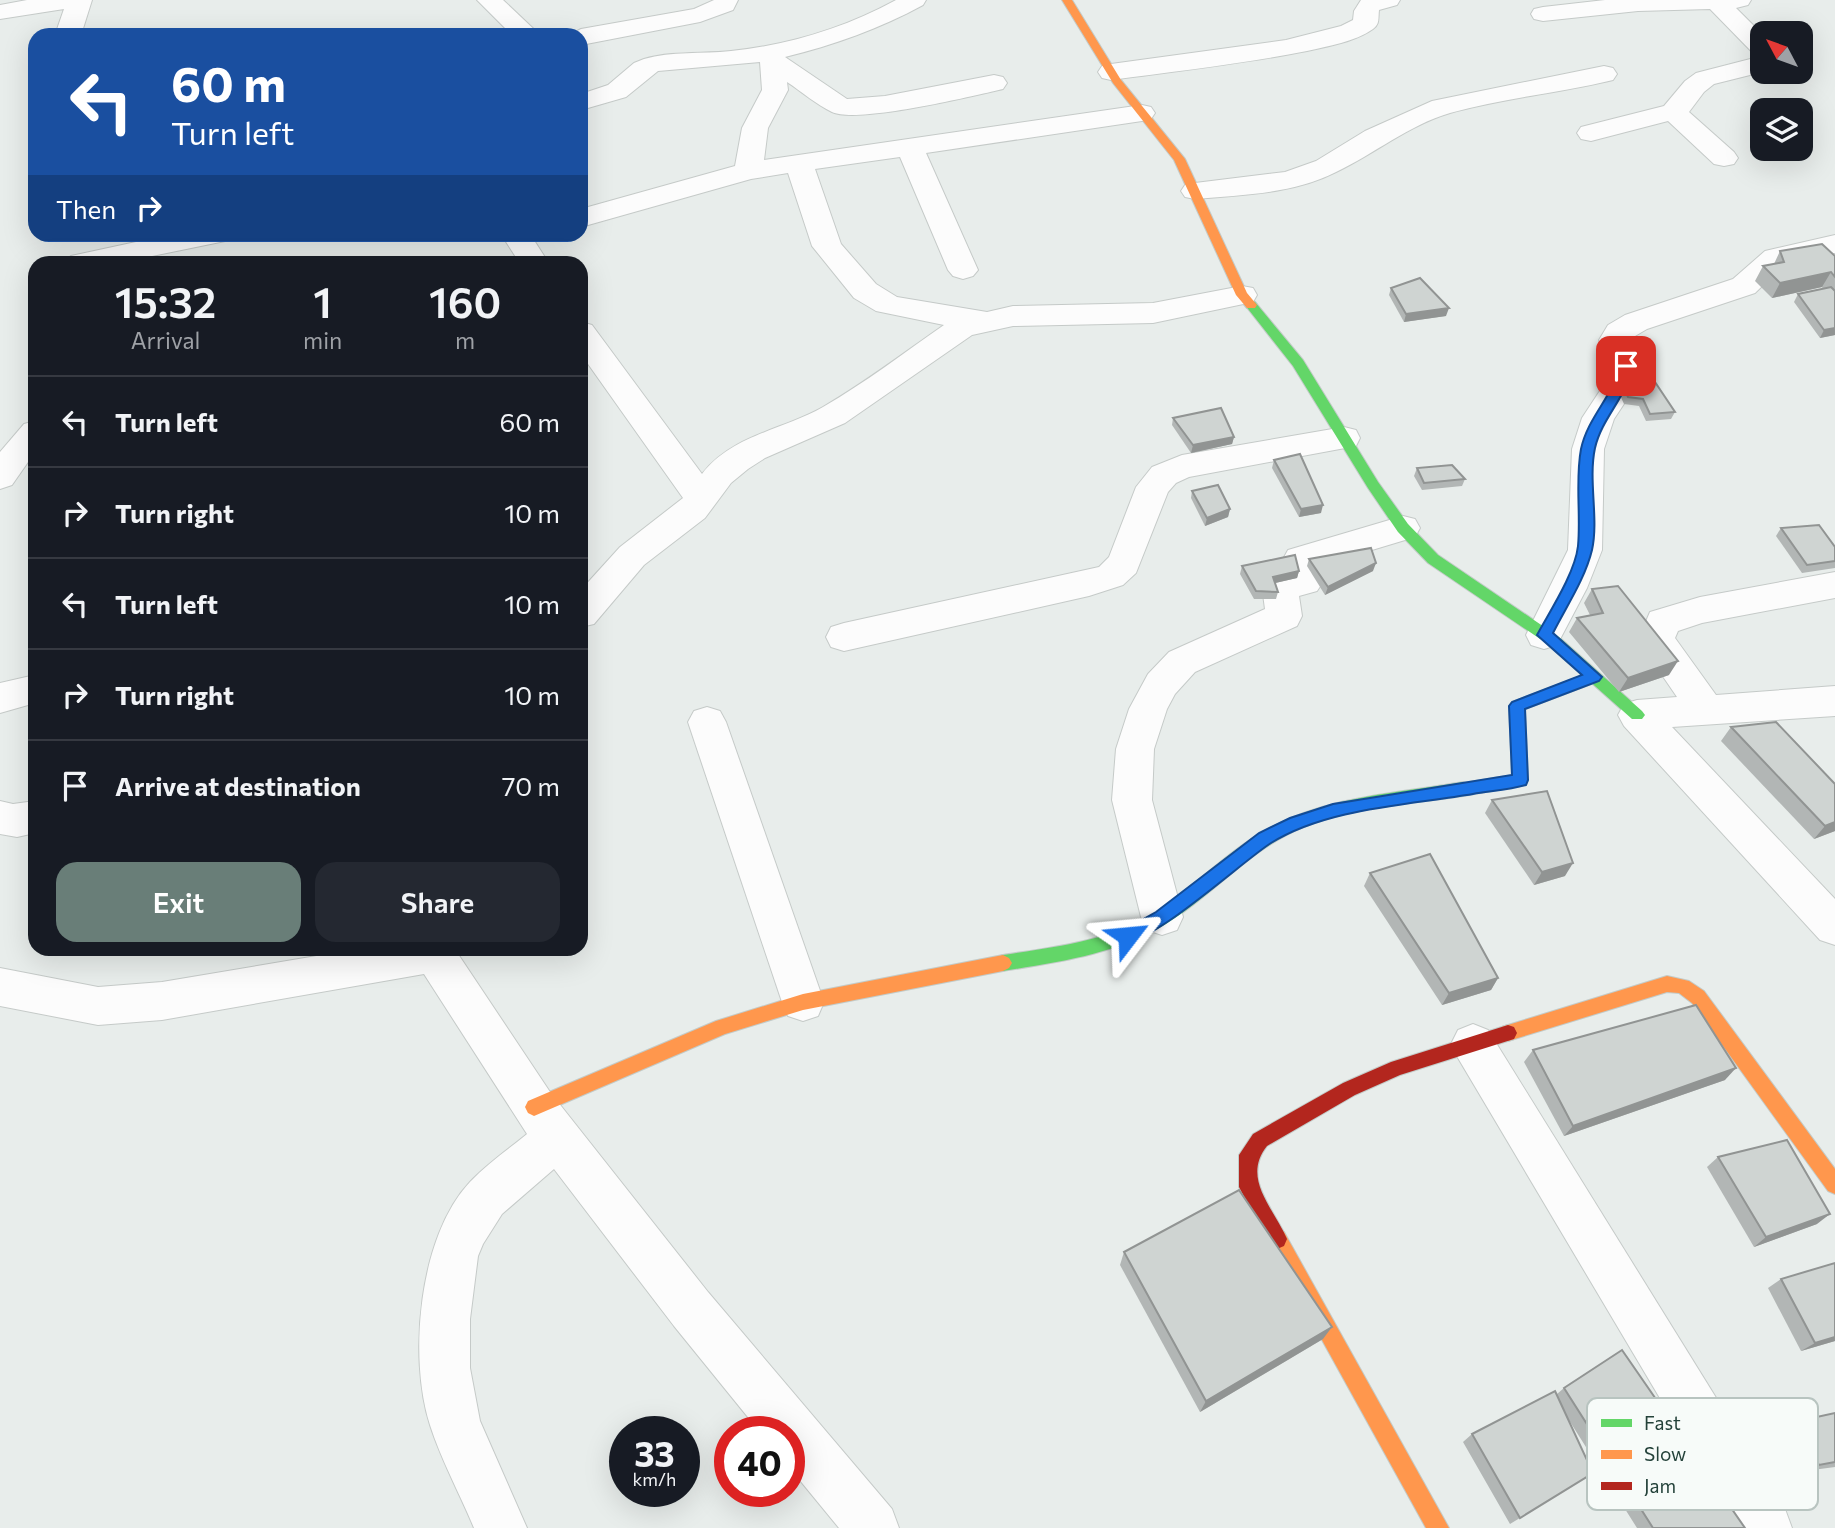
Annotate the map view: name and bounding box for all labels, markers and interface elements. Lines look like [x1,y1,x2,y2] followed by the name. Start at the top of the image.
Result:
[1750,21,1813,84] north arrow
[1750,21,1813,161] map controls
[171,52,286,112] text: 60 m
[56,56,147,147] icon: left
[1750,98,1813,161] button: layers
[171,112,295,152] text: Turn left
[130,189,168,227] icon: right
[56,193,116,224] text: Then
[115,275,216,327] text: 15:32
[313,275,332,327] text: 1
[429,275,501,327] text: 160
[131,326,200,354] text: Arrival
[303,326,342,354] text: min
[455,326,475,354] text: m
[1596,336,1656,396] pin
[1607,347,1645,385] icon: arrive
[56,403,94,441] icon: left
[115,406,218,437] text: Turn left
[500,406,560,437] text: 60 m
[56,494,94,532] icon: right
[115,497,234,528] text: Turn right
[504,497,560,528] text: 10 m
[56,585,94,623] icon: left
[115,588,218,619] text: Turn left
[504,588,560,619] text: 10 m
[56,676,94,714] icon: right
[115,679,234,710] text: Turn right
[504,679,560,710] text: 10 m
[56,767,94,805] icon: arrive
[115,770,361,801] text: Arrive at destination
[502,770,560,801] text: 70 m
[56,862,301,942] button: Exit
[315,862,560,942] button: Share
[1091,899,1165,973] position arrow
[1587,1398,1818,1510] legend
[1644,1411,1681,1434] text: Fast
[714,1416,805,1507] speed limit sign: 40
[634,1431,675,1474] text: 33
[1644,1442,1686,1465] text: Slow
[633,1468,676,1490] text: km/h
[1644,1474,1676,1497] text: Jam

